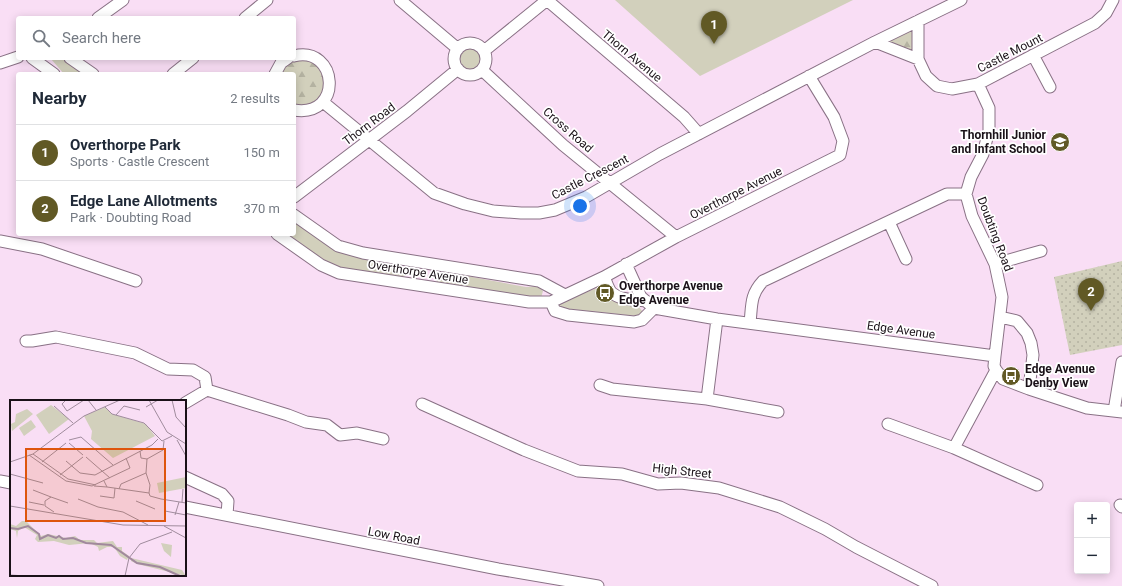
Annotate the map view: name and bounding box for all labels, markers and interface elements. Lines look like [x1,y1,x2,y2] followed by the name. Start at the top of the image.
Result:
[701,11,727,44] pin: 1
[16,16,296,60] search box
[30,27,52,49] icon: search
[599,27,665,85] street label: Thorn Avenue
[62,29,141,47] text: Search here
[975,31,1045,75] street label: Castle Mount
[32,88,87,108] text: Nearby
[230,91,280,106] text: 2 results
[340,100,398,148] street label: Thorn Road
[540,105,596,155] street label: Cross Road
[951,128,1047,156] place label: Thornhill Junior and Infant School
[1049,131,1071,153] school or university icon: Thornhill Junior and Infant School
[70,136,181,154] text: Overthorpe Park
[41,145,49,160] text: 1
[243,145,280,160] text: 150 m
[549,152,631,202] street label: Castle Crescent
[70,154,209,169] text: Sports · Castle Crescent
[688,164,784,222] street label: Overthorpe Avenue
[70,192,217,210] text: Edge Lane Allotments
[974,195,1016,273] street label: Doubting Road
[570,196,590,216] your location
[41,201,49,216] text: 2
[243,201,280,216] text: 370 m
[70,210,191,225] text: Park · Doubting Road
[367,257,469,287] street label: Overthorpe Avenue
[1078,278,1104,311] pin: 2
[619,279,723,307] place label: Overthorpe Avenue Edge Avenue
[594,282,616,304] bus stop icon: Overthorpe Avenue Edge Avenue
[866,318,936,342] street label: Edge Avenue
[1025,362,1095,390] place label: Edge Avenue Denby View
[1000,365,1022,387] bus stop icon: Edge Avenue Denby View
[10,400,186,576] inset map
[652,461,712,481] street label: High Street
[1074,502,1110,574] map controls
[1074,502,1110,538] button: +
[367,524,421,548] street label: Low Road
[1074,538,1110,574] button: −

